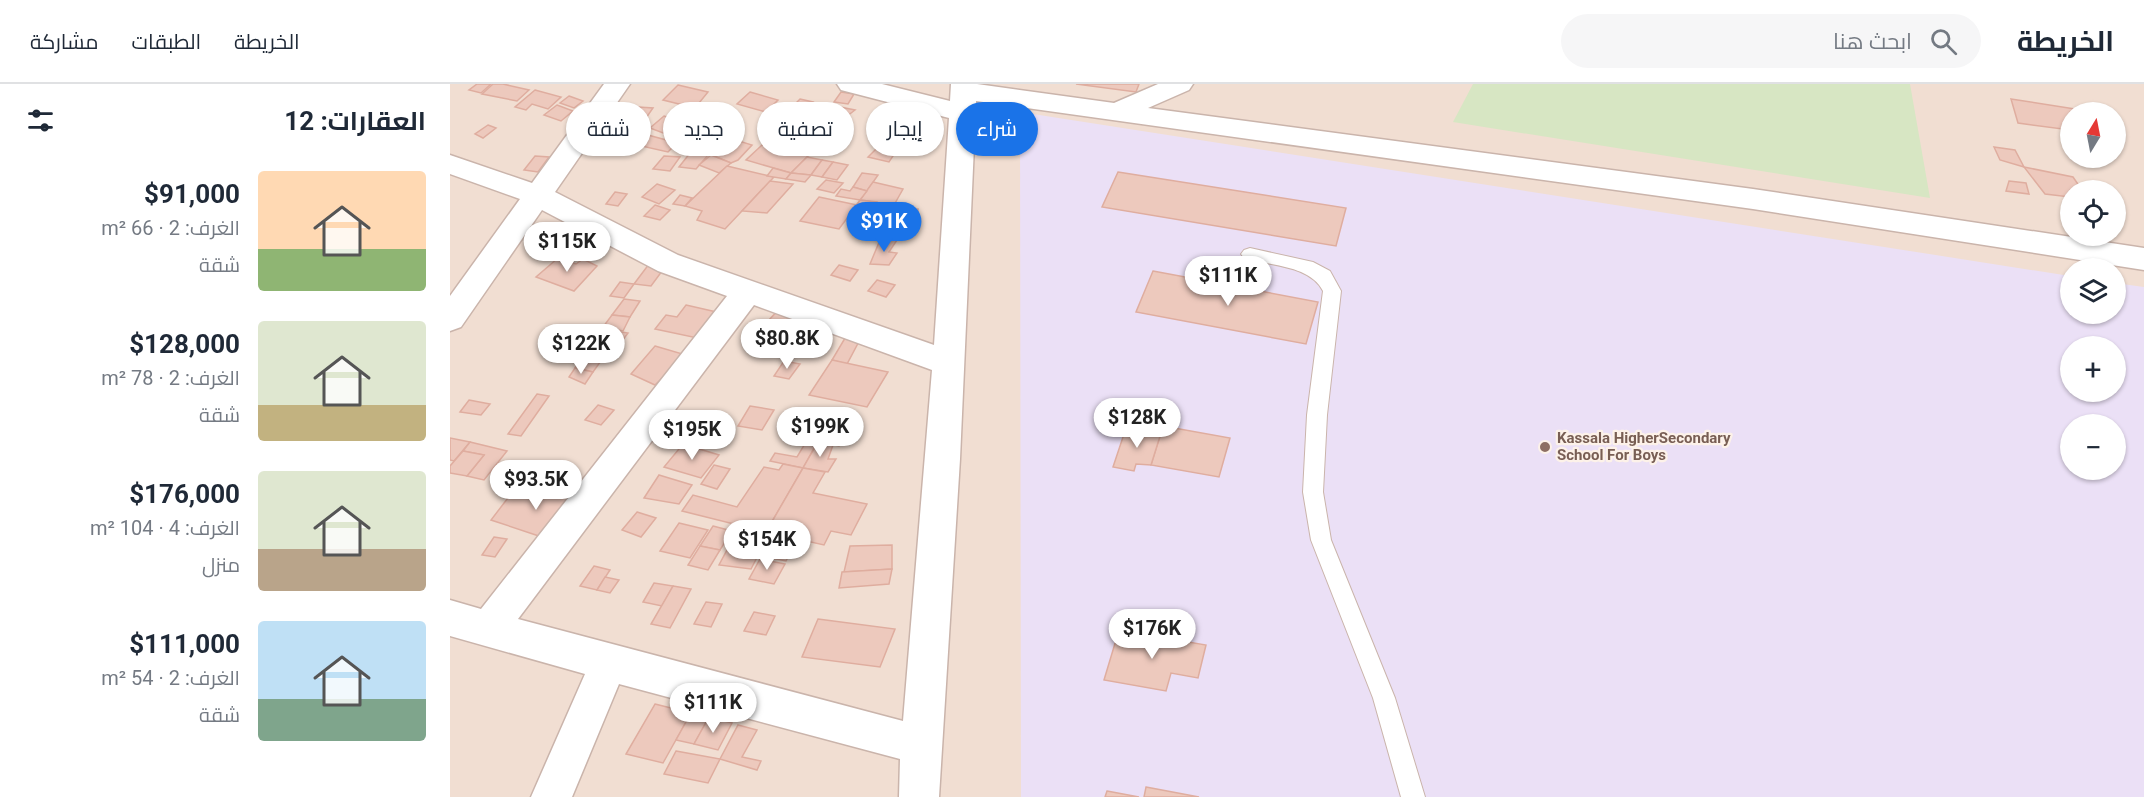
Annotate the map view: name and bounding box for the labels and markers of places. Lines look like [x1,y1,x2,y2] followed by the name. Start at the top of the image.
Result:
[848,202,920,253] pin: $91K
[525,222,609,273] pin: $115K
[1186,256,1270,307] pin: $111K
[738,319,836,370] pin: $80.8K
[539,324,623,375] pin: $122K
[1095,398,1179,449] pin: $128K
[778,407,862,458] pin: $199K
[650,410,734,461] pin: $195K
[1557,429,1731,464] place label: Kassala HigherSecondary School For Boys
[1538,440,1552,454] marker: Kassala HigherSecondary School For Boys
[487,460,585,511] pin: $93.5K
[725,520,809,571] pin: $154K
[1110,609,1194,660] pin: $176K
[671,683,755,734] pin: $111K

